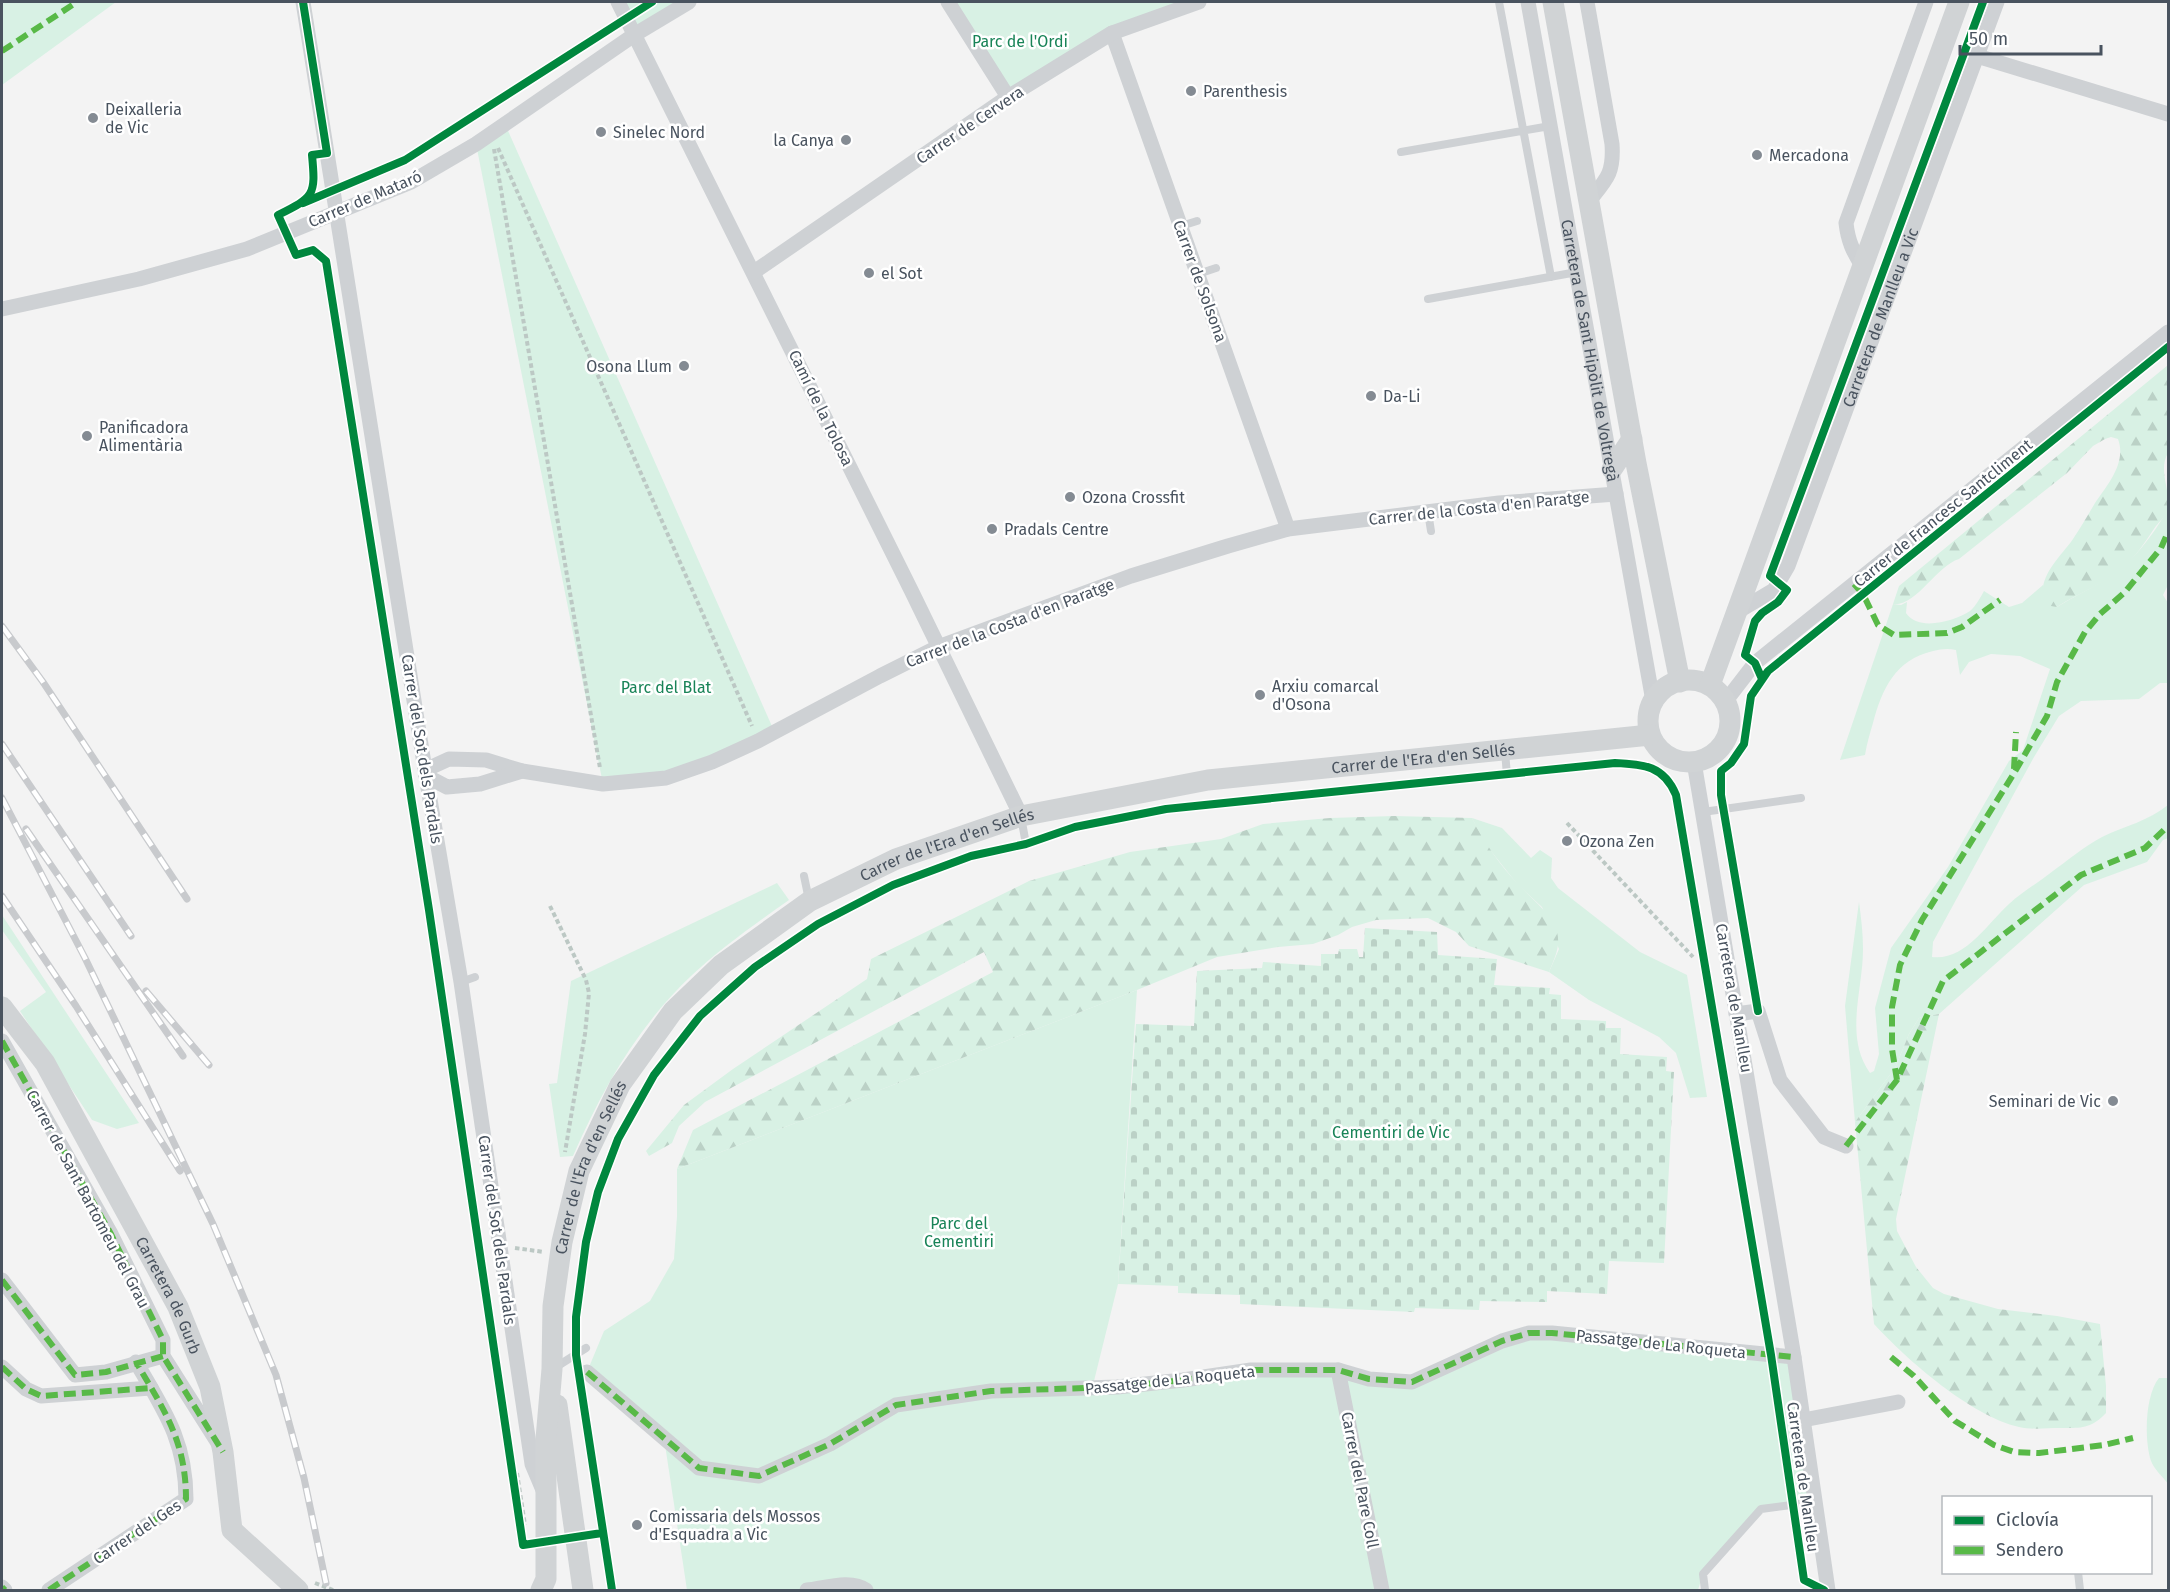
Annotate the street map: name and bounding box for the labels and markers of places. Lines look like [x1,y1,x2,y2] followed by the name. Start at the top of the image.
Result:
[1203,82,1287,101] place label: Parenthesis
[1184,84,1198,98] marker: Parenthesis
[105,100,182,137] place label: Deixalleria de Vic
[86,111,100,125] marker: Deixalleria de Vic
[613,123,705,142] place label: Sinelec Nord
[594,125,608,139] marker: Sinelec Nord
[773,131,834,150] place label: la Canya
[839,133,853,147] marker: la Canya
[1769,146,1849,165] place label: Mercadona
[1750,148,1764,162] marker: Mercadona
[881,264,923,283] place label: el Sot
[862,266,876,280] marker: el Sot
[586,357,672,376] place label: Osona Llum
[677,359,691,373] marker: Osona Llum
[1383,387,1421,406] place label: Da-Li
[1364,389,1378,403] marker: Da-Li
[99,418,189,455] place label: Panificadora Alimentària
[80,429,94,443] marker: Panificadora Alimentària
[1082,488,1185,507] place label: Ozona Crossfit
[1063,490,1077,504] marker: Ozona Crossfit
[1004,520,1109,539] place label: Pradals Centre
[985,522,999,536] marker: Pradals Centre
[1272,677,1379,714] place label: Arxiu comarcal d'Osona
[1253,688,1267,702] marker: Arxiu comarcal d'Osona
[1579,832,1655,851] place label: Ozona Zen
[1560,834,1574,848] marker: Ozona Zen
[1989,1092,2101,1111] place label: Seminari de Vic
[2106,1094,2120,1108] marker: Seminari de Vic
[649,1507,820,1544] place label: Comissaria dels Mossos d'Esquadra a Vic
[630,1518,644,1532] marker: Comissaria dels Mossos d'Esquadra a Vic

